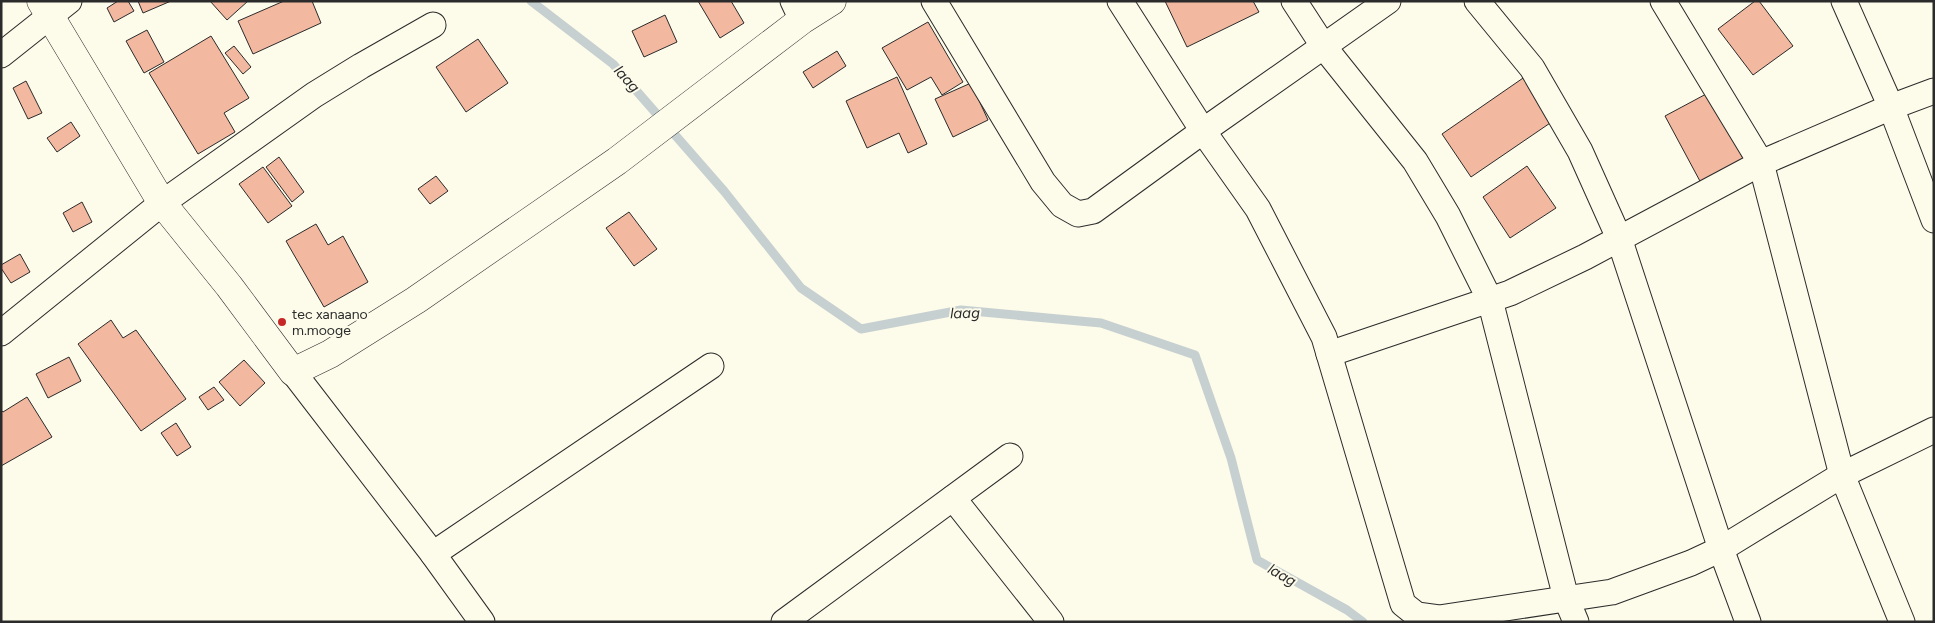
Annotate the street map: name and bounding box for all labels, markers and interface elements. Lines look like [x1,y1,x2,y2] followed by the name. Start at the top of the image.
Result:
[610,62,644,96] water label: laag
[950,304,980,322] water label: laag
[292,306,368,339] place label: tec xanaano m.mooge
[276,316,288,328] marker: tec xanaano m.mooge
[1265,560,1300,590] water label: laag

